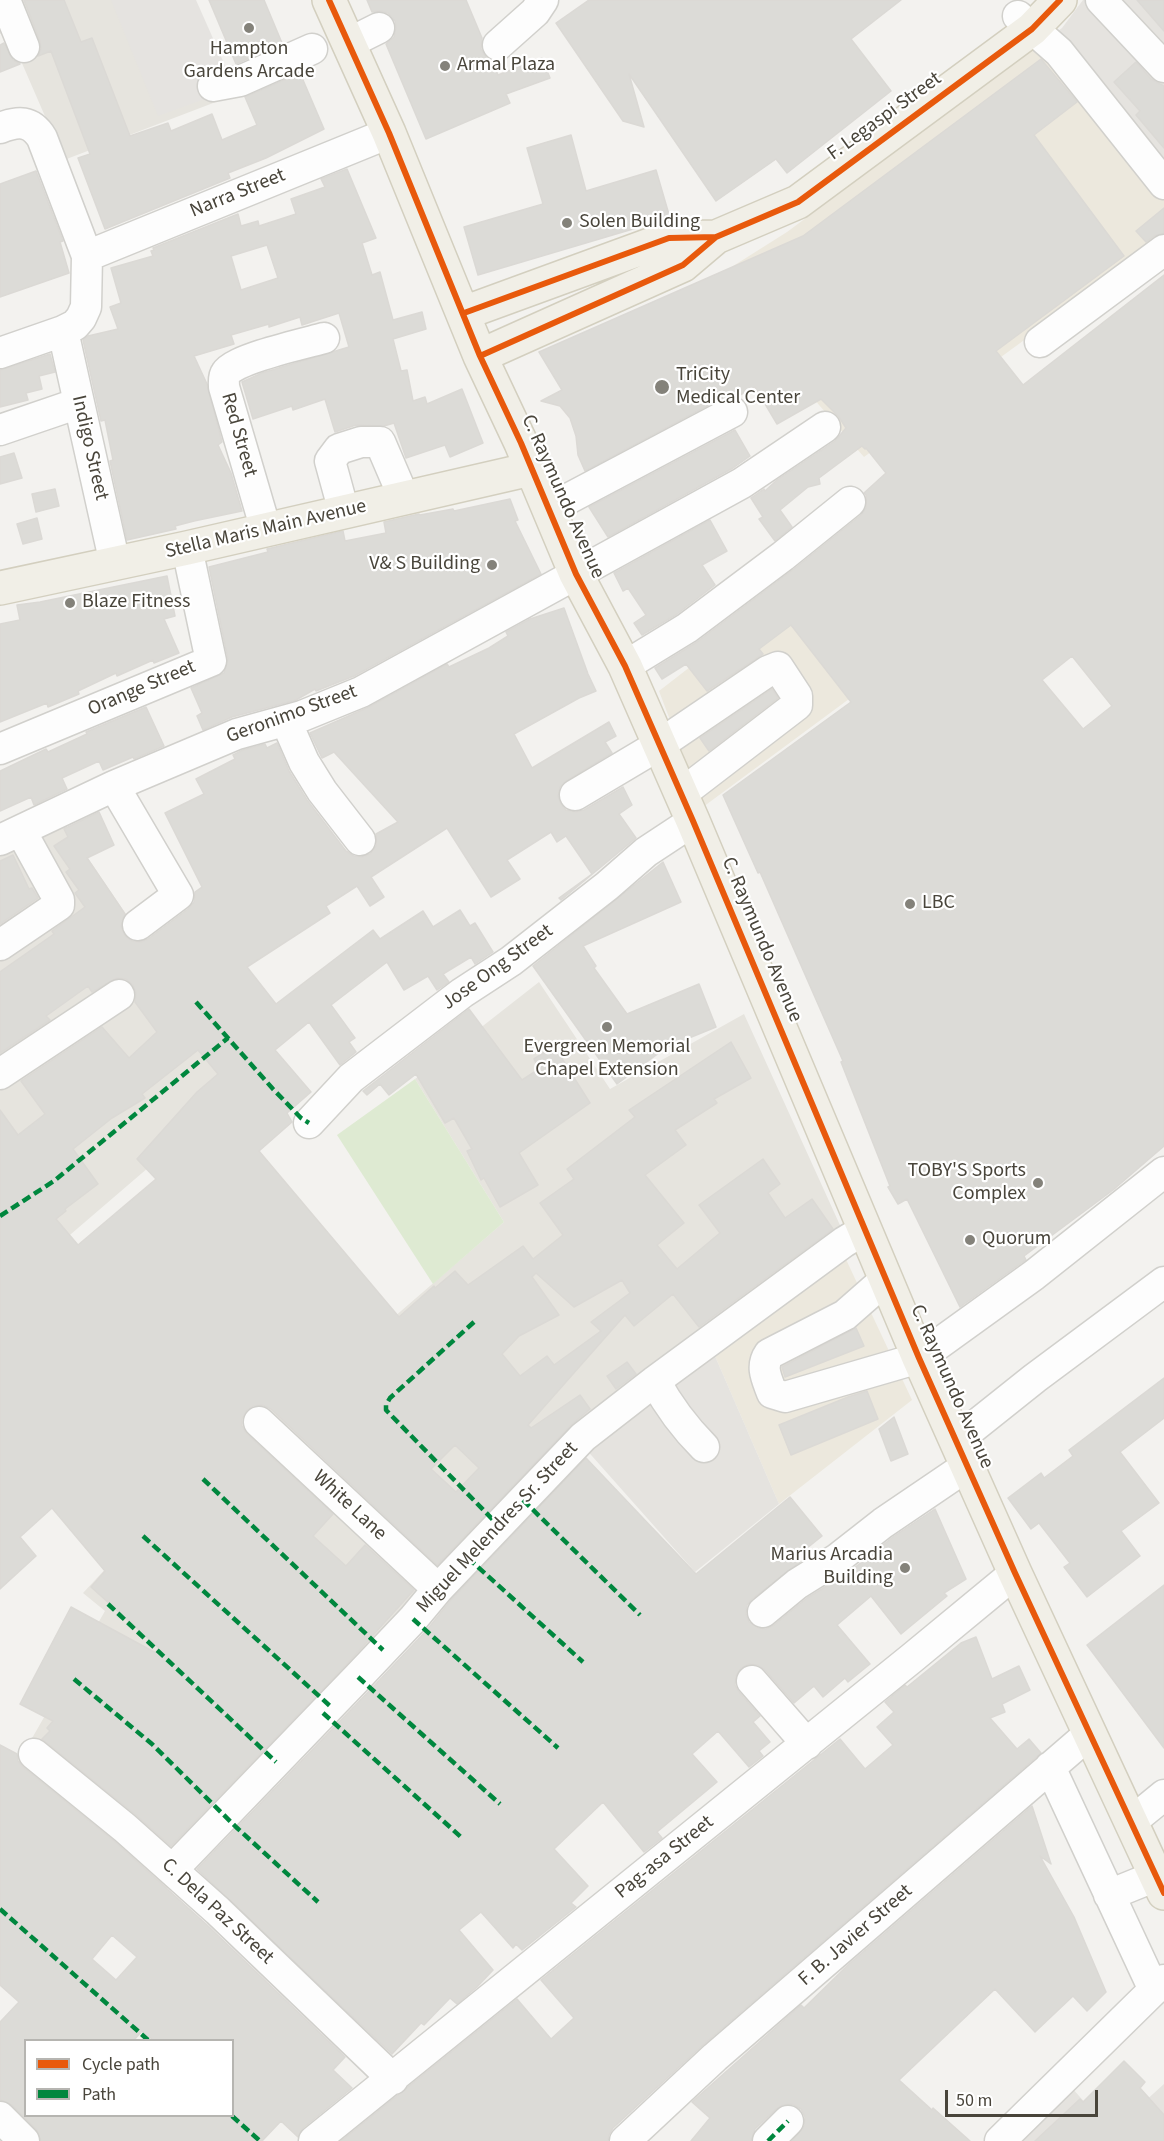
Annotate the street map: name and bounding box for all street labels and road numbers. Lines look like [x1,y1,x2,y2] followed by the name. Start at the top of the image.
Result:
[823,68,947,166] street label: F. Legaspi Street
[187,164,289,224] street label: Narra Street
[215,390,261,480] street label: Red Street
[65,393,113,503] street label: Indigo Street
[515,411,609,583] street label: C. Raymundo Avenue
[163,495,369,565] street label: Stella Maris Main Avenue
[85,656,199,722] street label: Orange Street
[223,680,361,750] street label: Geronimo Street
[715,854,807,1026] street label: C. Raymundo Avenue
[438,920,558,1016] street label: Jose Ong Street
[904,1301,998,1473] street label: C. Raymundo Avenue
[412,1437,584,1619] street label: Miguel Melendres Sr. Street
[307,1466,391,1546] street label: White Lane
[611,1811,719,1905] street label: Pag-asa Street
[156,1854,278,1970] street label: C. Dela Paz Street
[794,1880,918,1992] street label: F. B. Javier Street

